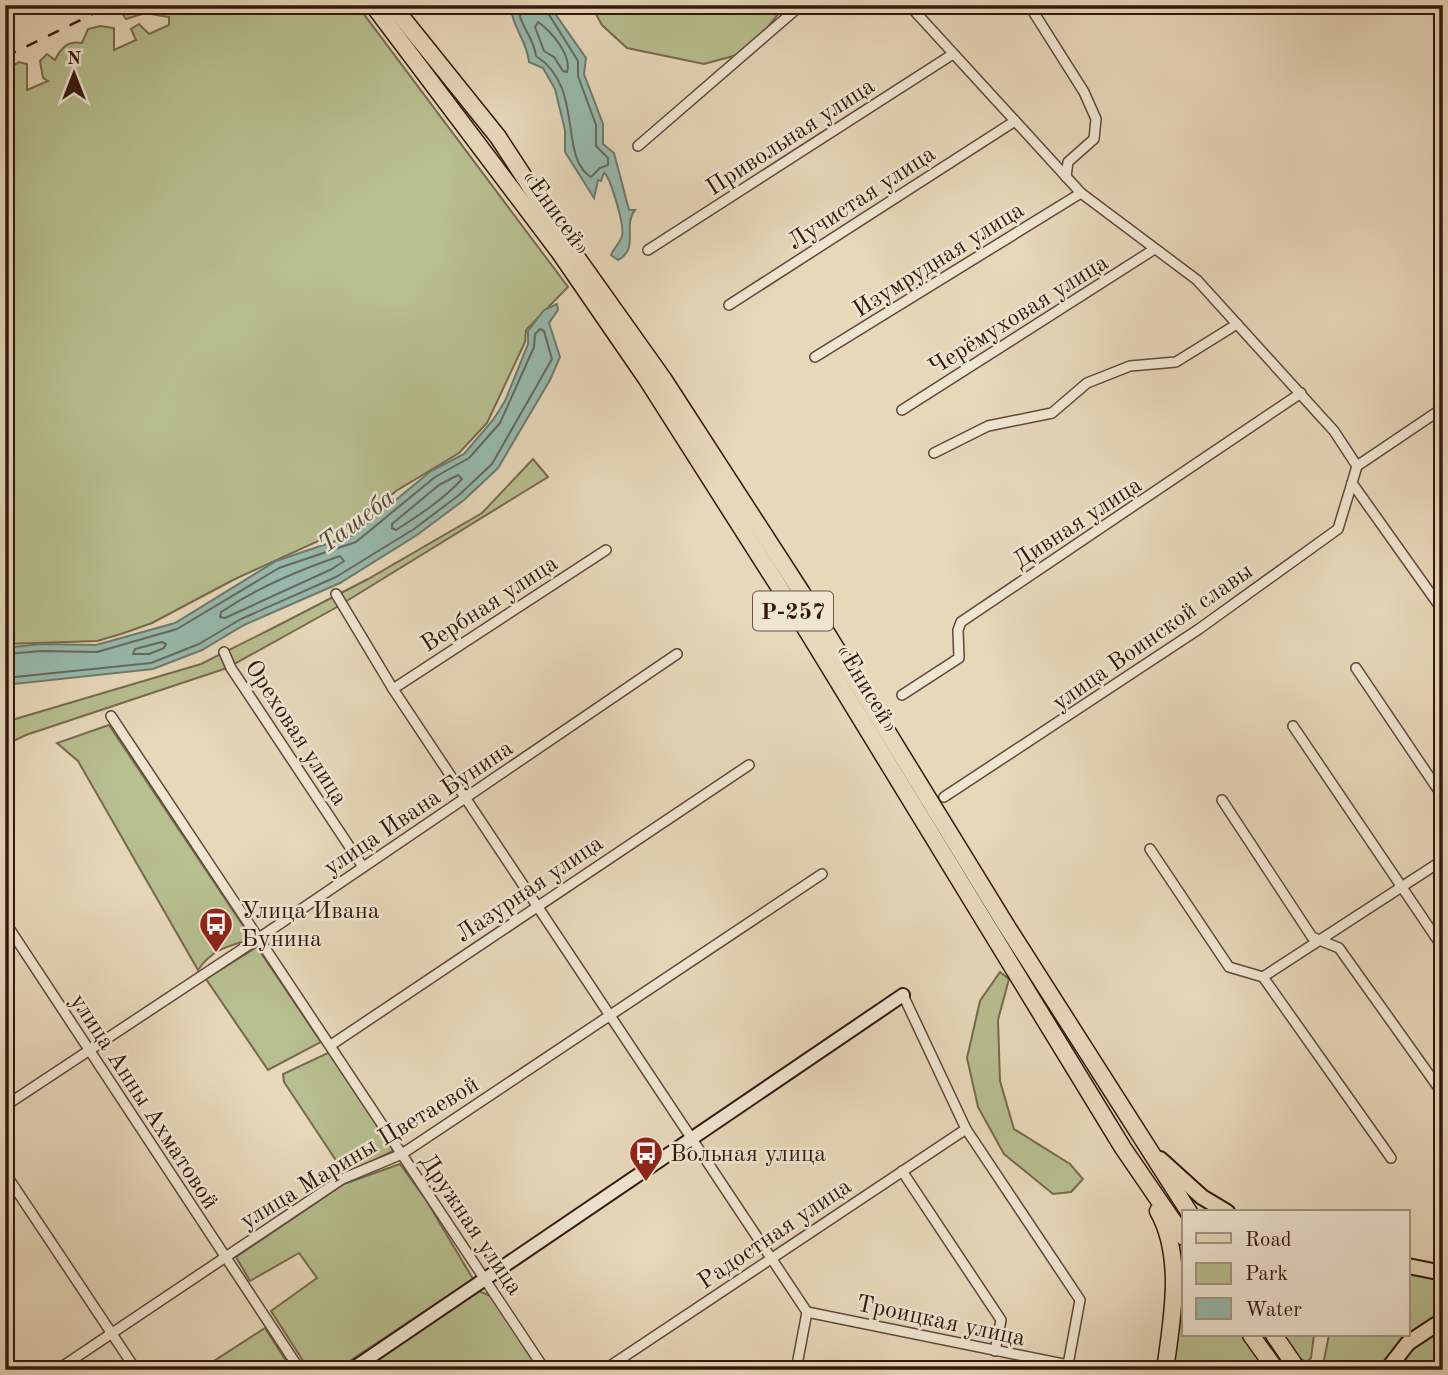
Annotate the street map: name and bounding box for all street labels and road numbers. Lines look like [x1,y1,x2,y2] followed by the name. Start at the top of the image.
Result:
[703,74,880,201] street label: Привольная улица
[784,142,940,255] street label: Лучистая улица
[516,166,595,261] street label: «Енисей»
[849,198,1029,323] street label: Изумрудная улица
[925,251,1113,381] street label: Черёмуховая улица
[1010,473,1147,574] street label: Дивная улица
[417,552,563,658] street label: Вербная улица
[1049,559,1258,716] street label: улица Воинской славы
[753,592,833,631] road number: Р-257
[830,640,902,738] street label: «Енисей»
[239,656,351,810] street label: Ореховая улица
[320,736,518,881] street label: улица Ивана Бунина
[452,832,608,948] street label: Лазурная улица
[65,990,222,1214] street label: улица Анны Ахматовой
[237,1073,483,1234] street label: улица Марины Цветаевой
[414,1150,526,1300] street label: Дружная улица
[694,1175,856,1295] street label: Радостная улица
[854,1292,1027,1352] street label: Троицкая улица

